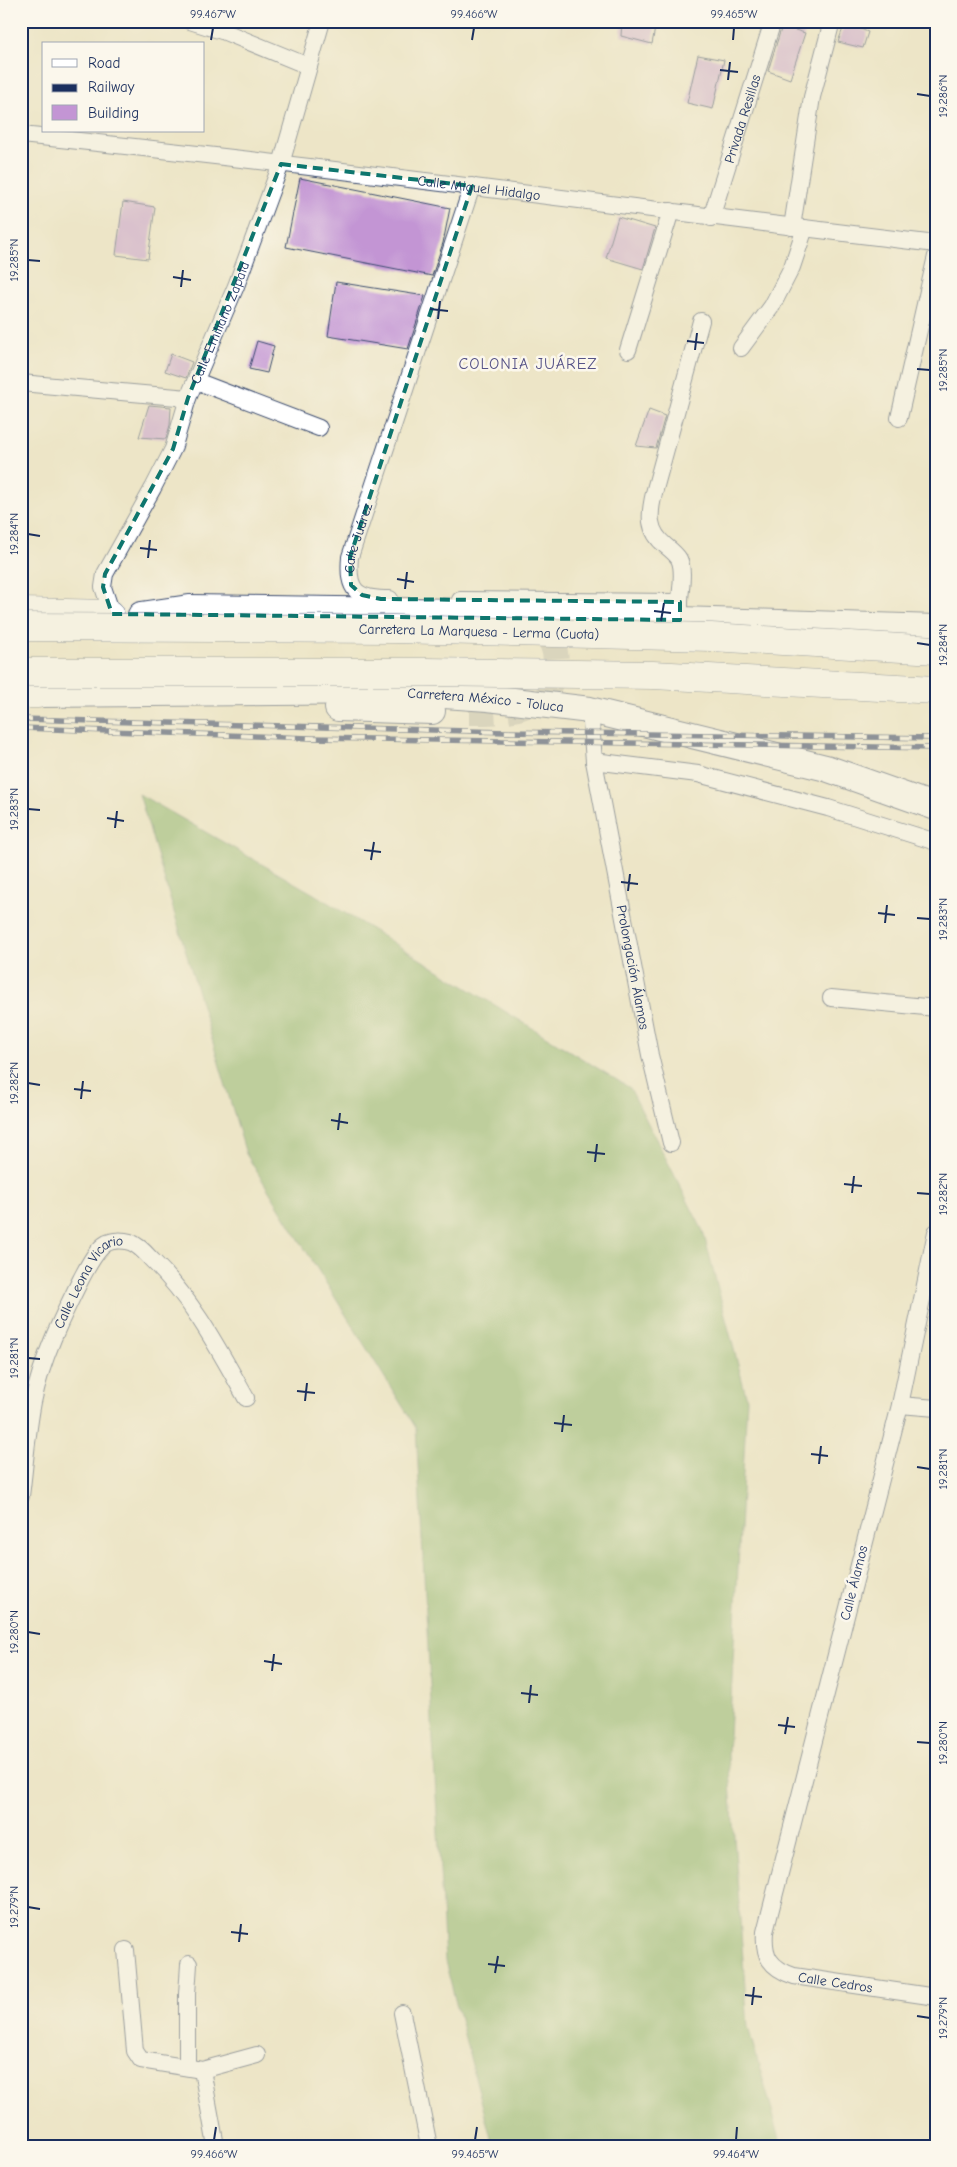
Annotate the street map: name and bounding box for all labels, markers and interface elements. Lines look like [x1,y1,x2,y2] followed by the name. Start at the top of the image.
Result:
[190,7,237,21] text: 99.467°W
[451,7,498,21] text: 99.466°W
[711,7,758,21] text: 99.465°W
[42,42,205,132] legend
[88,54,120,72] text: Road
[720,72,764,165] street label: Privada Resillas
[936,75,950,117] text: 19.286°N
[88,78,135,96] text: Railway
[88,104,139,122] text: Building
[416,172,541,204] street label: Calle Miguel Hidalgo
[7,239,21,281] text: 19.285°N
[187,259,253,386] street label: Calle Emiliano Zapata
[936,349,950,391] text: 19.285°N
[458,354,598,373] district label: COLONIA JUÁREZ
[341,501,376,574] street label: Calle Juárez
[7,513,21,555] text: 19.284°N
[359,620,599,643] street label: Carretera La Marquesa - Lerma (Cuota)
[936,624,950,666] text: 19.284°N
[407,684,565,715] street label: Carretera México - Toluca
[7,788,21,830] text: 19.283°N
[936,898,950,940] text: 19.283°N
[613,903,653,1031] street label: Prolongación Álamos
[7,1062,21,1104] text: 19.282°N
[936,1173,950,1215] text: 19.282°N
[50,1232,123,1331] street label: Calle Leona Vicario
[7,1337,21,1379] text: 19.281°N
[936,1448,950,1490] text: 19.281°N
[836,1544,872,1622] street label: Calle Álamos
[7,1610,21,1654] text: 19.280°N
[936,1721,950,1765] text: 19.280°N
[7,1886,21,1928] text: 19.279°N
[797,1968,874,1996] street label: Calle Cedros
[936,1997,950,2039] text: 19.279°N
[191,2147,238,2161] text: 99.466°W
[452,2147,499,2161] text: 99.465°W
[713,2147,760,2161] text: 99.464°W

